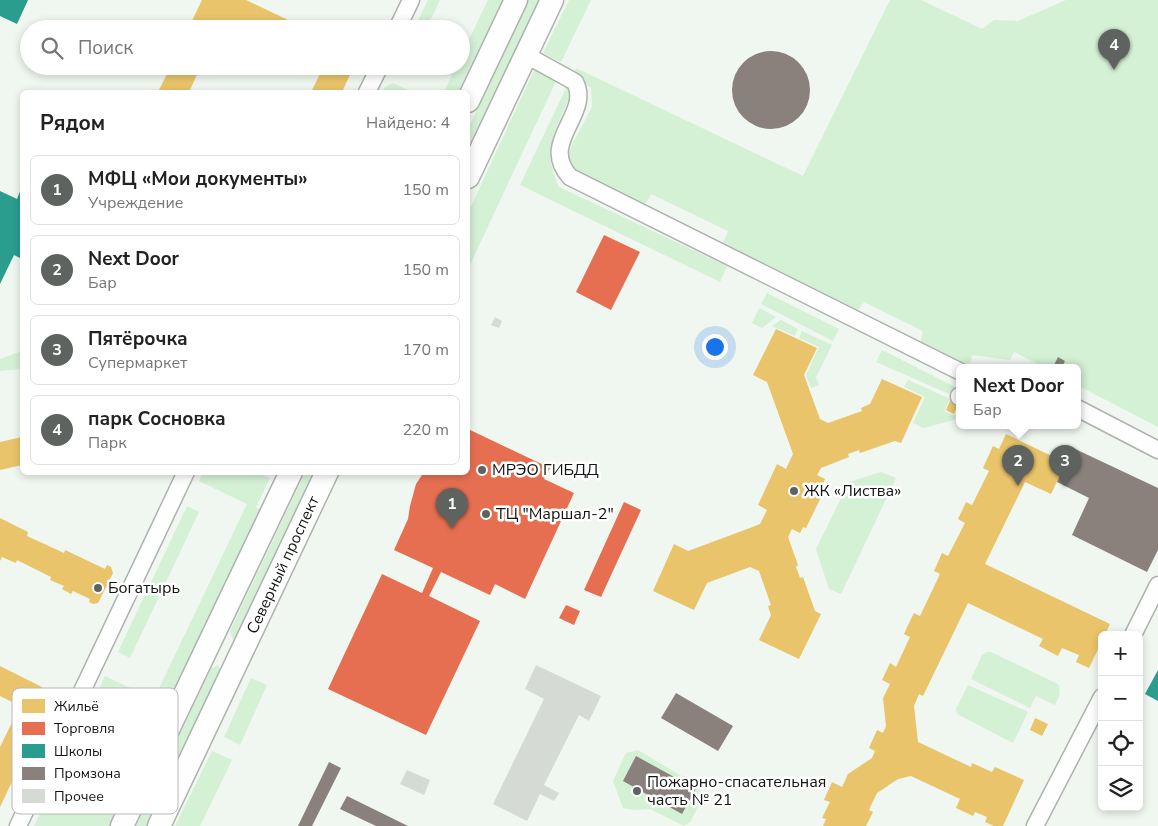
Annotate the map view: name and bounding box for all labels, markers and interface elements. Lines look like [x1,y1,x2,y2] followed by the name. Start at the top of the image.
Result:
[20,20,470,75] search box
[1098,29,1130,70] pin: 4
[38,34,66,62] icon: search
[78,35,133,61] text: Поиск
[40,109,105,137] text: Рядом
[366,112,450,134] text: Найдено: 4
[88,166,308,192] text: МФЦ «Мои документы»
[52,179,62,201] text: 1
[402,179,449,201] text: 150 m
[88,192,183,214] text: Учреждение
[88,246,179,272] text: Next Door
[52,259,62,281] text: 2
[402,259,449,281] text: 150 m
[88,272,117,294] text: Бар
[88,326,188,352] text: Пятёрочка
[702,334,728,360] your location
[52,339,62,361] text: 3
[402,339,449,361] text: 170 m
[88,352,187,374] text: Супермаркет
[956,364,1081,429] popup
[973,373,1064,399] text: Next Door
[973,399,1002,421] text: Бар
[88,406,226,432] text: парк Сосновка
[52,419,62,441] text: 4
[402,419,449,441] text: 220 m
[88,432,127,454] text: Парк
[1002,445,1034,486] pin: 2
[1049,445,1081,486] pin: 3
[492,459,599,481] place label: МРЭО ГИБДД
[476,464,488,476] marker: МРЭО ГИБДД
[804,480,901,502] place label: ЖК «Листва»
[788,485,800,497] marker: ЖК «Листва»
[436,488,468,529] pin: 1
[241,492,325,637] street label: Северный проспект
[496,503,614,525] place label: ТЦ "Маршал-2"
[480,508,492,520] marker: ТЦ "Маршал-2"
[108,577,180,599] place label: Богатырь
[92,582,104,594] marker: Богатырь
[1098,631,1143,811] map controls
[1098,631,1143,676] button: +
[1098,676,1143,721] button: −
[12,688,178,814] legend
[54,697,99,716] text: Жильё
[54,719,115,738] text: Торговля
[1098,721,1143,766] button: locate
[54,742,102,761] text: Школы
[54,764,121,783] text: Промзона
[1098,766,1143,811] button: layers
[647,771,826,811] place label: Пожарно-спасательная часть № 21
[631,785,643,797] marker: Пожарно-спасательная часть № 21
[54,787,104,806] text: Прочее

